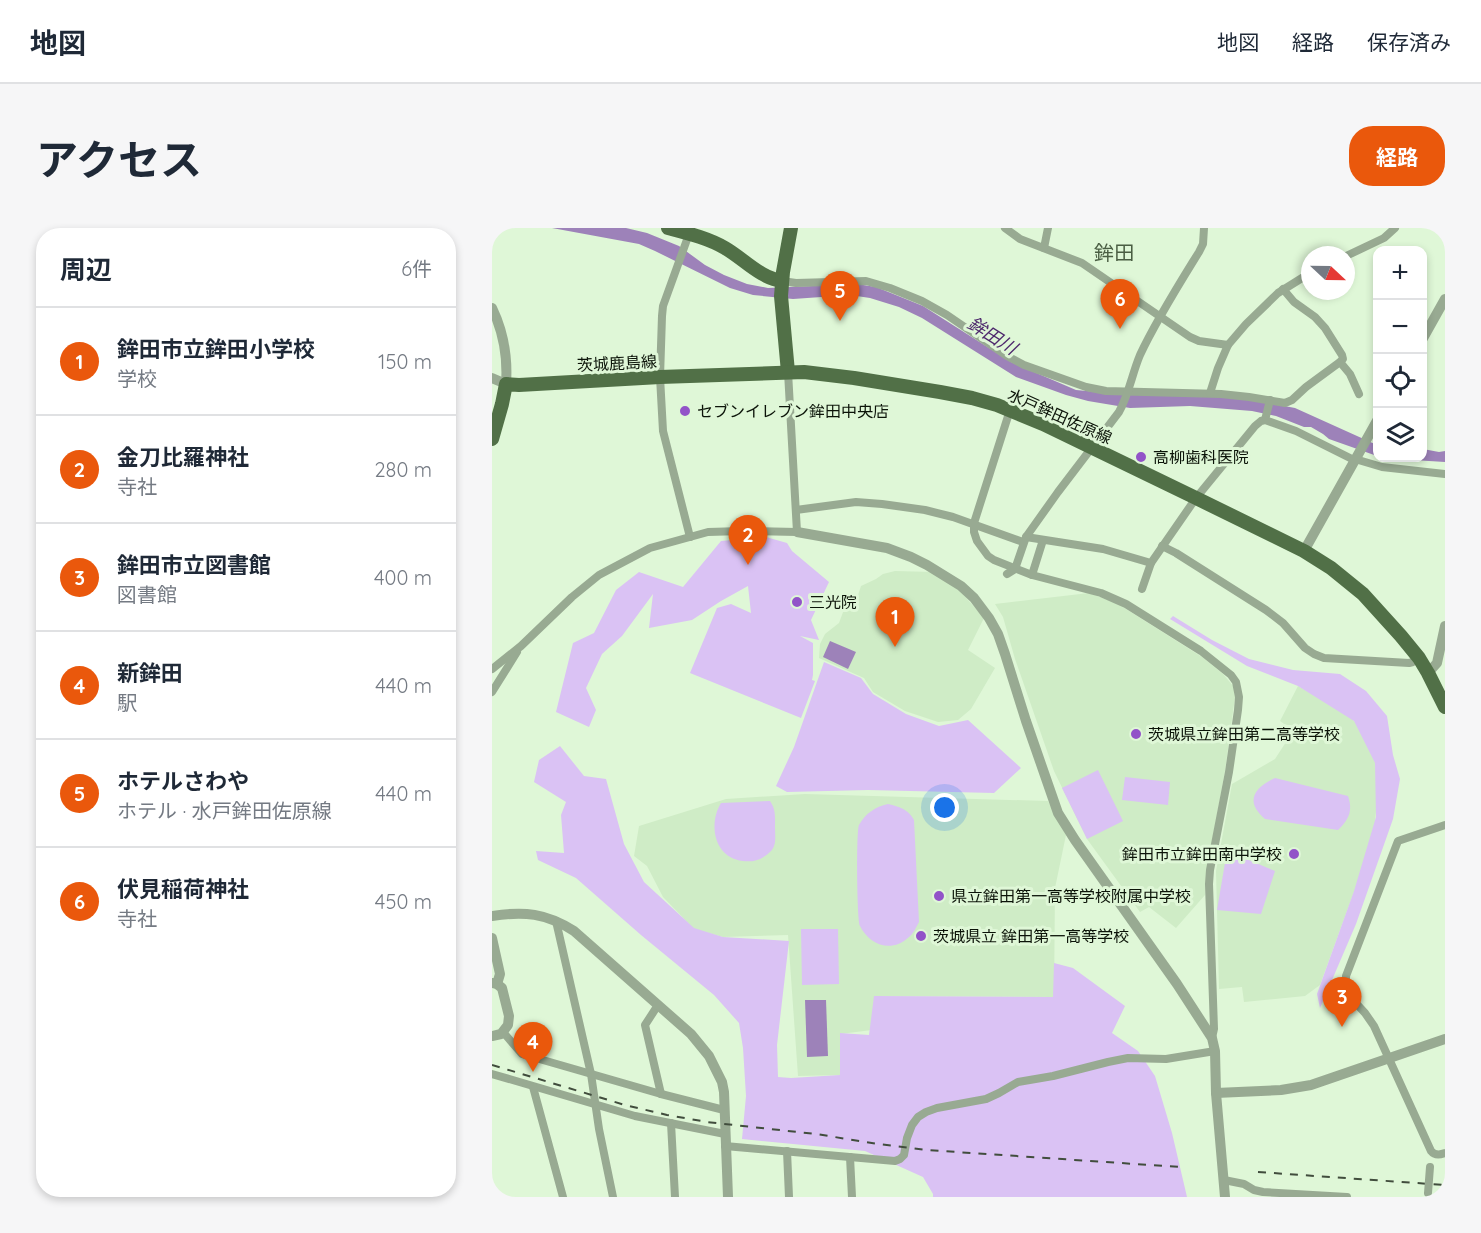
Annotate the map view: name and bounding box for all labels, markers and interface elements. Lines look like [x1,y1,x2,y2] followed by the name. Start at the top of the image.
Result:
[30,25,86,60] text: 地図
[1217,29,1259,55] text: 地図
[1292,29,1334,55] text: 経路
[1367,29,1451,55] text: 保存済み
[1349,126,1445,186] button: 経路
[36,133,202,186] text: アクセス
[1094,240,1134,265] district label: 鉾田
[1301,246,1355,300] north arrow
[1373,246,1427,462] map controls
[1373,246,1427,300] button: +
[60,253,112,286] text: 周辺
[401,256,432,281] text: 6件
[820,272,860,321] pin: 5
[1100,279,1140,329] pin: 6
[1373,300,1427,354] button: −
[963,312,1023,361] water label: 鉾田川
[117,335,315,363] text: 鉾田市立鉾田小学校
[76,349,83,374] text: 1
[378,349,432,374] text: 150 m
[577,351,657,375] street label: 茨城鹿島線
[1373,354,1427,408] button: locate
[117,366,157,391] text: 学校
[1005,384,1115,448] street label: 水戸鉾田佐原線
[697,401,889,421] place label: セブンイレブン鉾田中央店
[678,404,692,418] marker: セブンイレブン鉾田中央店
[1373,408,1427,462] button: layers
[117,443,249,471] text: 金刀比羅神社
[1153,447,1249,467] place label: 高柳歯科医院
[1134,450,1148,464] marker: 高柳歯科医院
[74,457,85,482] text: 2
[375,457,432,482] text: 280 m
[117,474,157,499] text: 寺社
[728,516,768,565] pin: 2
[117,551,271,579] text: 鉾田市立図書館
[74,565,85,590] text: 3
[374,565,432,590] text: 400 m
[117,582,177,607] text: 図書館
[809,592,857,612] place label: 三光院
[790,595,804,609] marker: 三光院
[876,598,914,647] pin: 1
[117,659,183,687] text: 新鉾田
[74,673,85,698] text: 4
[375,673,432,698] text: 440 m
[117,690,137,715] text: 駅
[1148,724,1340,744] place label: 茨城県立鉾田第二高等学校
[1129,727,1143,741] marker: 茨城県立鉾田第二高等学校
[117,767,249,795] text: ホテルさわや
[74,781,85,806] text: 5
[375,781,432,806] text: 440 m
[930,793,959,822] your location
[117,798,332,823] text: ホテル · 水戸鉾田佐原線
[1122,844,1282,864] place label: 鉾田市立鉾田南中学校
[1287,847,1301,861] marker: 鉾田市立鉾田南中学校
[117,875,249,903] text: 伏見稲荷神社
[951,886,1191,906] place label: 県立鉾田第一高等学校附属中学校
[74,889,85,914] text: 6
[375,889,432,914] text: 450 m
[932,889,946,903] marker: 県立鉾田第一高等学校附属中学校
[117,906,157,931] text: 寺社
[933,926,1129,946] place label: 茨城県立 鉾田第一高等学校
[914,929,928,943] marker: 茨城県立 鉾田第一高等学校
[1322,978,1362,1027] pin: 3
[514,1022,552,1072] pin: 4

